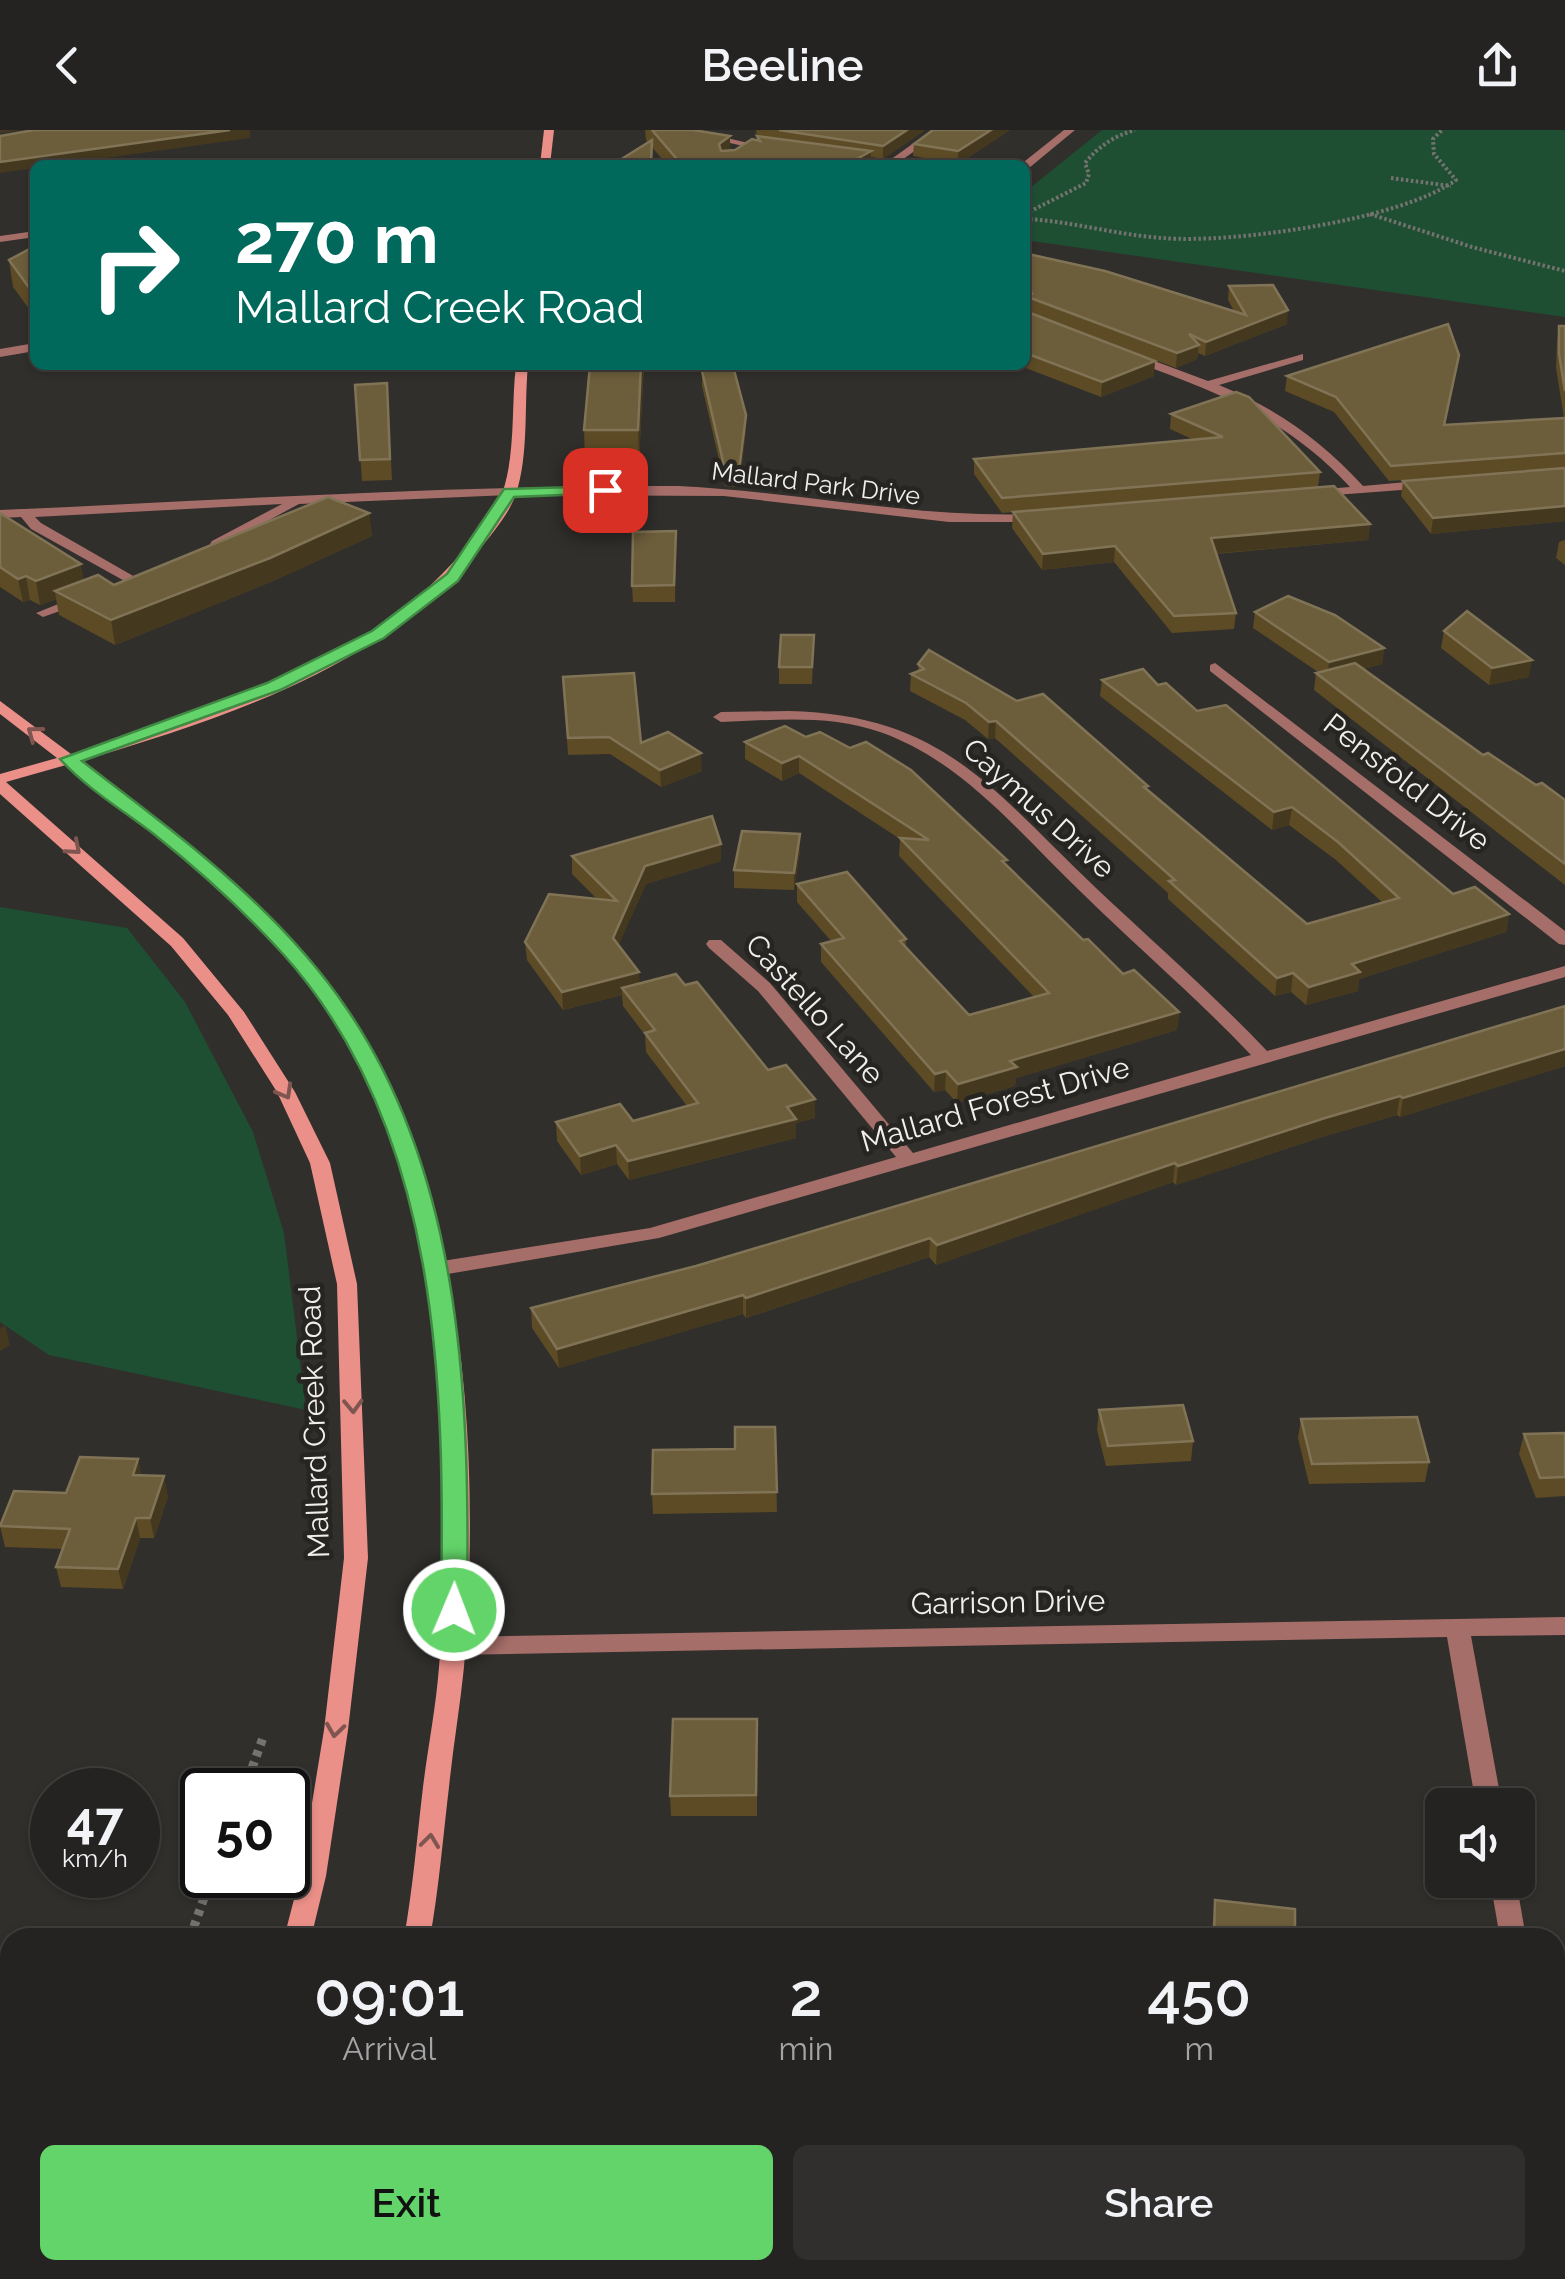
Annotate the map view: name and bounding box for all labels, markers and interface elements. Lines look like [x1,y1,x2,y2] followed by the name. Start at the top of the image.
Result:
[40,38,95,93] icon: back
[1470,38,1525,93] icon: share
[701,39,864,92] text: Beeline
[235,197,439,279] text: 270 m
[70,200,200,330] icon: right
[235,281,644,334] text: Mallard Creek Road
[563,448,648,533] pin
[710,455,922,511] street label: Mallard Park Drive
[578,463,633,518] icon: arrive
[1317,706,1497,858] street label: Pensfold Drive
[27,727,45,745] one-way arrow
[956,731,1122,885] street label: Caymus Drive
[62,837,81,855] one-way arrow
[739,927,891,1091] street label: Castello Lane
[857,1049,1133,1159] street label: Mallard Forest Drive
[273,1082,293,1100] one-way arrow
[292,1285,336,1559] street label: Mallard Creek Road
[343,1399,364,1415] one-way arrow
[402,1558,506,1662] position arrow
[910,1583,1106,1621] street label: Garrison Drive
[326,1722,347,1738] one-way arrow
[180,1768,310,1898] speed limit sign: 50
[1425,1788,1535,1898] map controls
[1425,1788,1535,1898] button: sound
[67,1791,123,1850] text: 47
[419,1833,440,1849] one-way arrow
[62,1843,128,1873] text: km/h
[314,1960,465,2030] text: 09:01
[789,1960,822,2030] text: 2
[1147,1960,1251,2030] text: 450
[342,2030,436,2067] text: Arrival
[778,2030,833,2067] text: min
[1185,2030,1214,2067] text: m
[40,2145,773,2260] button: Exit
[793,2145,1525,2260] button: Share

